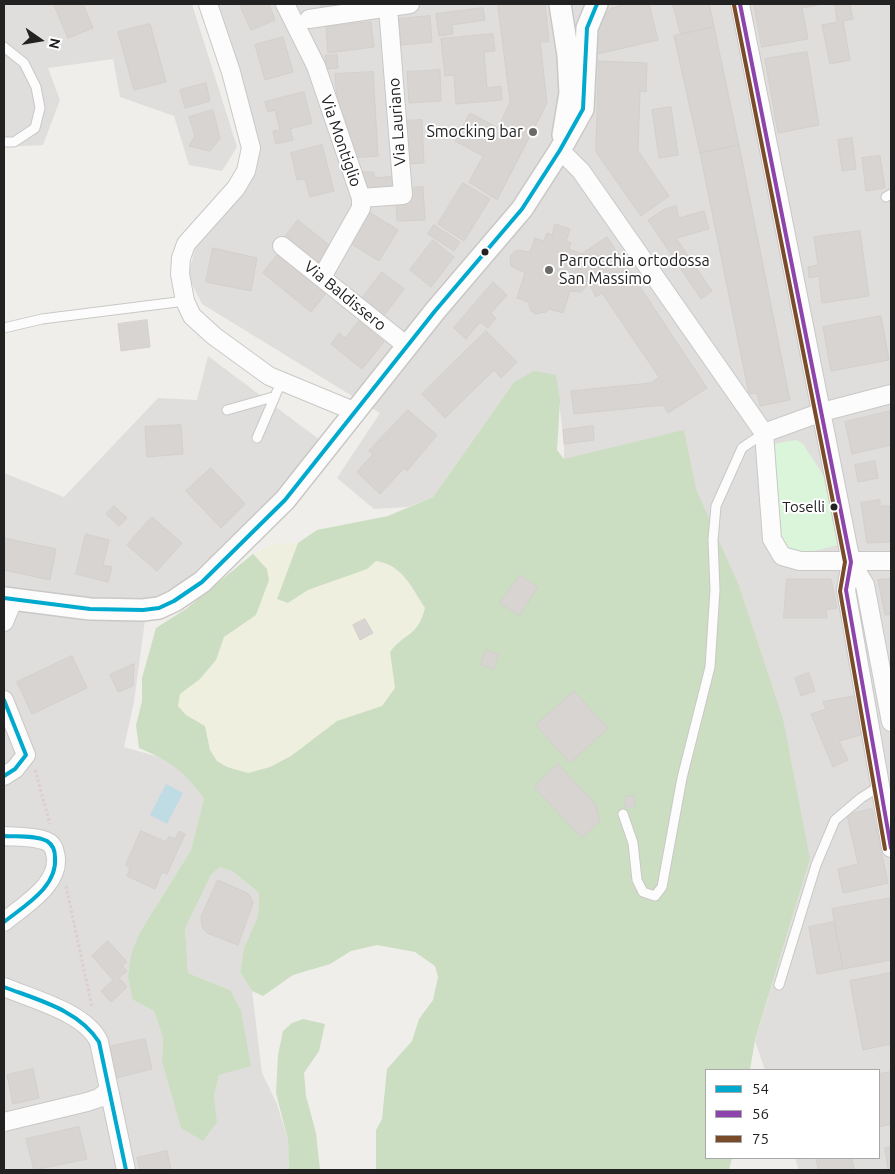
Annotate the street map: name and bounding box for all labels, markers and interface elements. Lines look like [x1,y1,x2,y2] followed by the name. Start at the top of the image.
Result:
[15,15,65,65] north arrow
[46,36,64,50] text: N
[384,77,410,167] street label: Via Lauriano
[316,93,366,189] street label: Via Montiglio
[426,122,523,142] place label: Smocking bar
[527,126,539,138] marker: Smocking bar
[480,247,490,257] unlabelled marker
[559,251,710,289] place label: Parrocchia ortodossa San Massimo
[300,257,390,335] street label: Via Baldissero
[543,264,555,276] marker: Parrocchia ortodossa San Massimo
[782,498,825,516] place label: Toselli
[829,502,839,512] marker: Toselli
[705,1069,880,1159] legend
[752,1080,769,1097] text: 54
[752,1105,769,1122] text: 56
[752,1130,769,1147] text: 75

